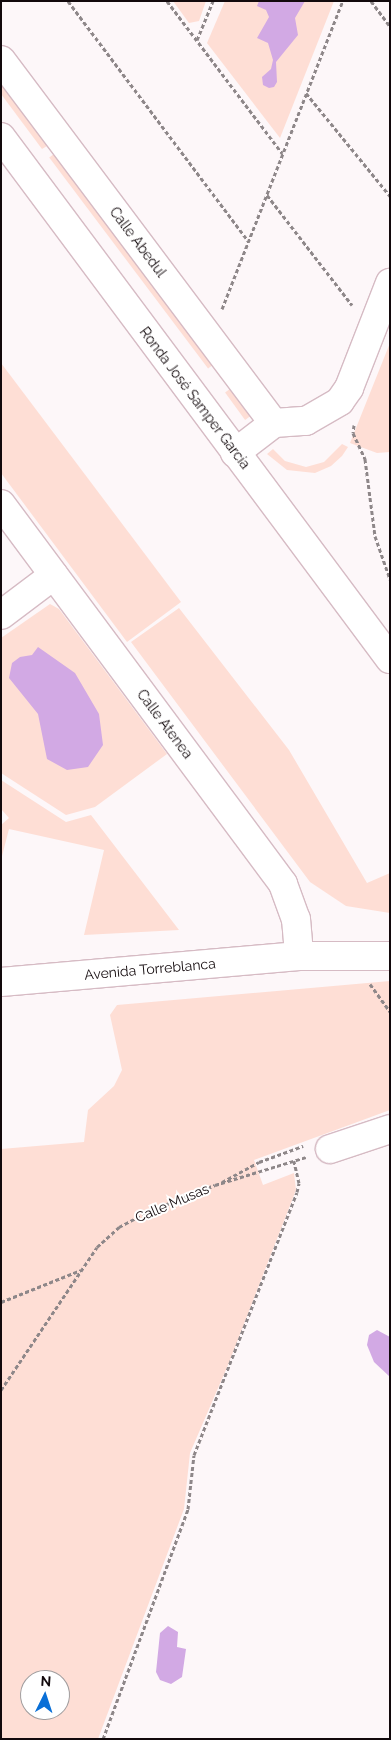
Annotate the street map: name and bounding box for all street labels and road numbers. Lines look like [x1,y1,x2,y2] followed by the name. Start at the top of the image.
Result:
[106,203,170,281] street label: Calle Abedul
[136,324,254,472] street label: Ronda José Samper García
[133,686,197,762] street label: Calle Atenea
[83,955,217,983] street label: Avenida Torreblanca
[133,1180,211,1226] street label: Calle Musas

